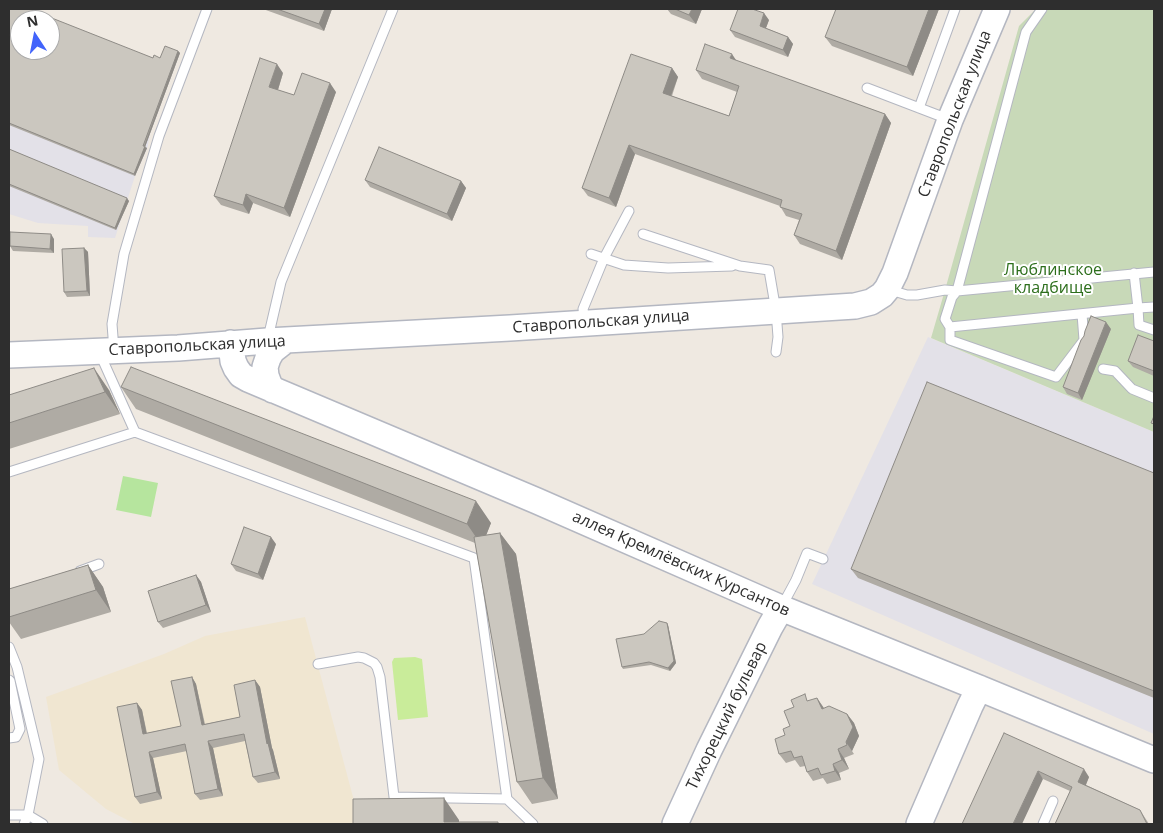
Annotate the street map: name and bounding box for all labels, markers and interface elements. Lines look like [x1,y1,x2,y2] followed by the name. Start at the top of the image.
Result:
[10,10,60,60] north arrow
[25,10,40,31] text: N
[914,28,996,200] street label: Ставропольская улица
[1004,260,1102,298] park label: Люблинское кладбище
[512,306,690,338] street label: Ставропольская улица
[108,332,286,360] street label: Ставропольская улица
[569,507,793,621] street label: аллея Кремлёвских Курсантов
[683,639,771,793] street label: Тихорецкий бульвар

